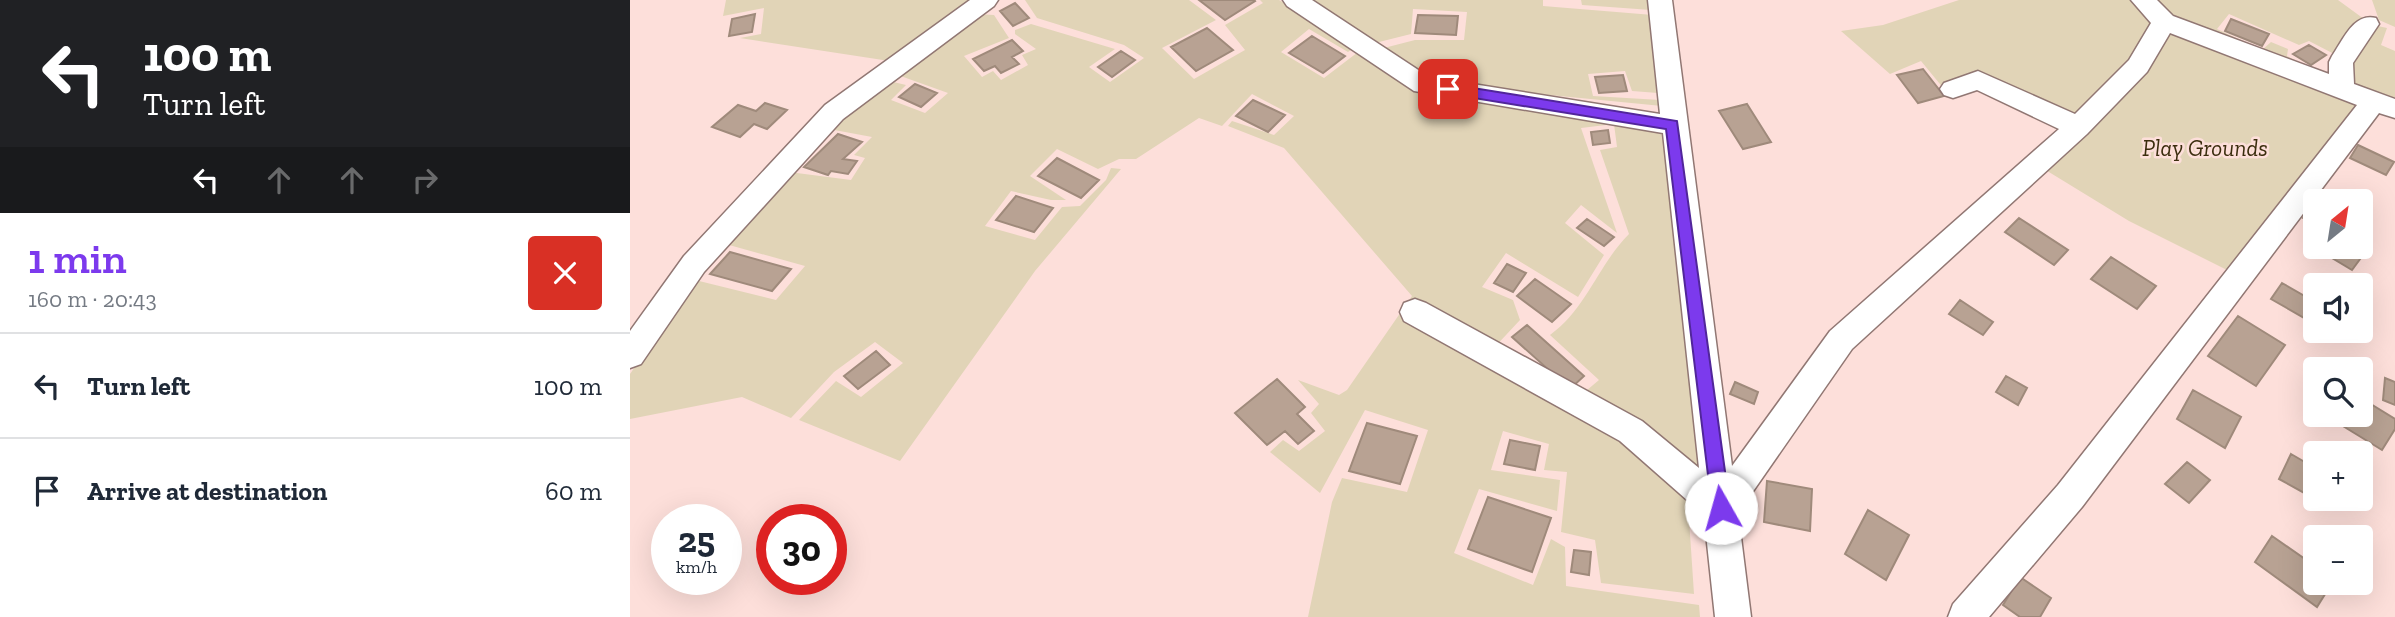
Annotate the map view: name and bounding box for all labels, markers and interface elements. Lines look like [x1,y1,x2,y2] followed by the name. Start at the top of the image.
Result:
[143,25,271,84] text: 100 m
[28,28,119,119] icon: left
[1418,59,1478,119] pin
[1429,70,1467,108] icon: arrive
[143,85,265,123] text: Turn left
[2142,134,2268,162] park label: Play Grounds
[187,161,225,199] icon: left
[260,161,298,199] icon: ahead
[333,161,371,199] icon: ahead
[406,161,444,199] icon: right
[2303,189,2373,259] north arrow
[2303,189,2373,595] map controls
[28,233,127,284] text: 1 min
[528,236,602,310] button: close
[2303,273,2373,343] button: sound
[28,285,157,313] text: 160 m · 20:43
[2303,357,2373,427] button: search
[28,367,66,405] icon: left
[87,370,190,402] text: Turn left
[534,370,602,402] text: 100 m
[2303,441,2373,511] button: +
[1684,471,1758,545] position arrow
[28,472,66,510] icon: arrive
[87,475,327,507] text: Arrive at destination
[545,475,602,507] text: 60 m
[756,504,847,595] speed limit sign: 30
[678,519,715,561] text: 25
[2303,525,2373,595] button: −
[676,556,717,578] text: km/h

